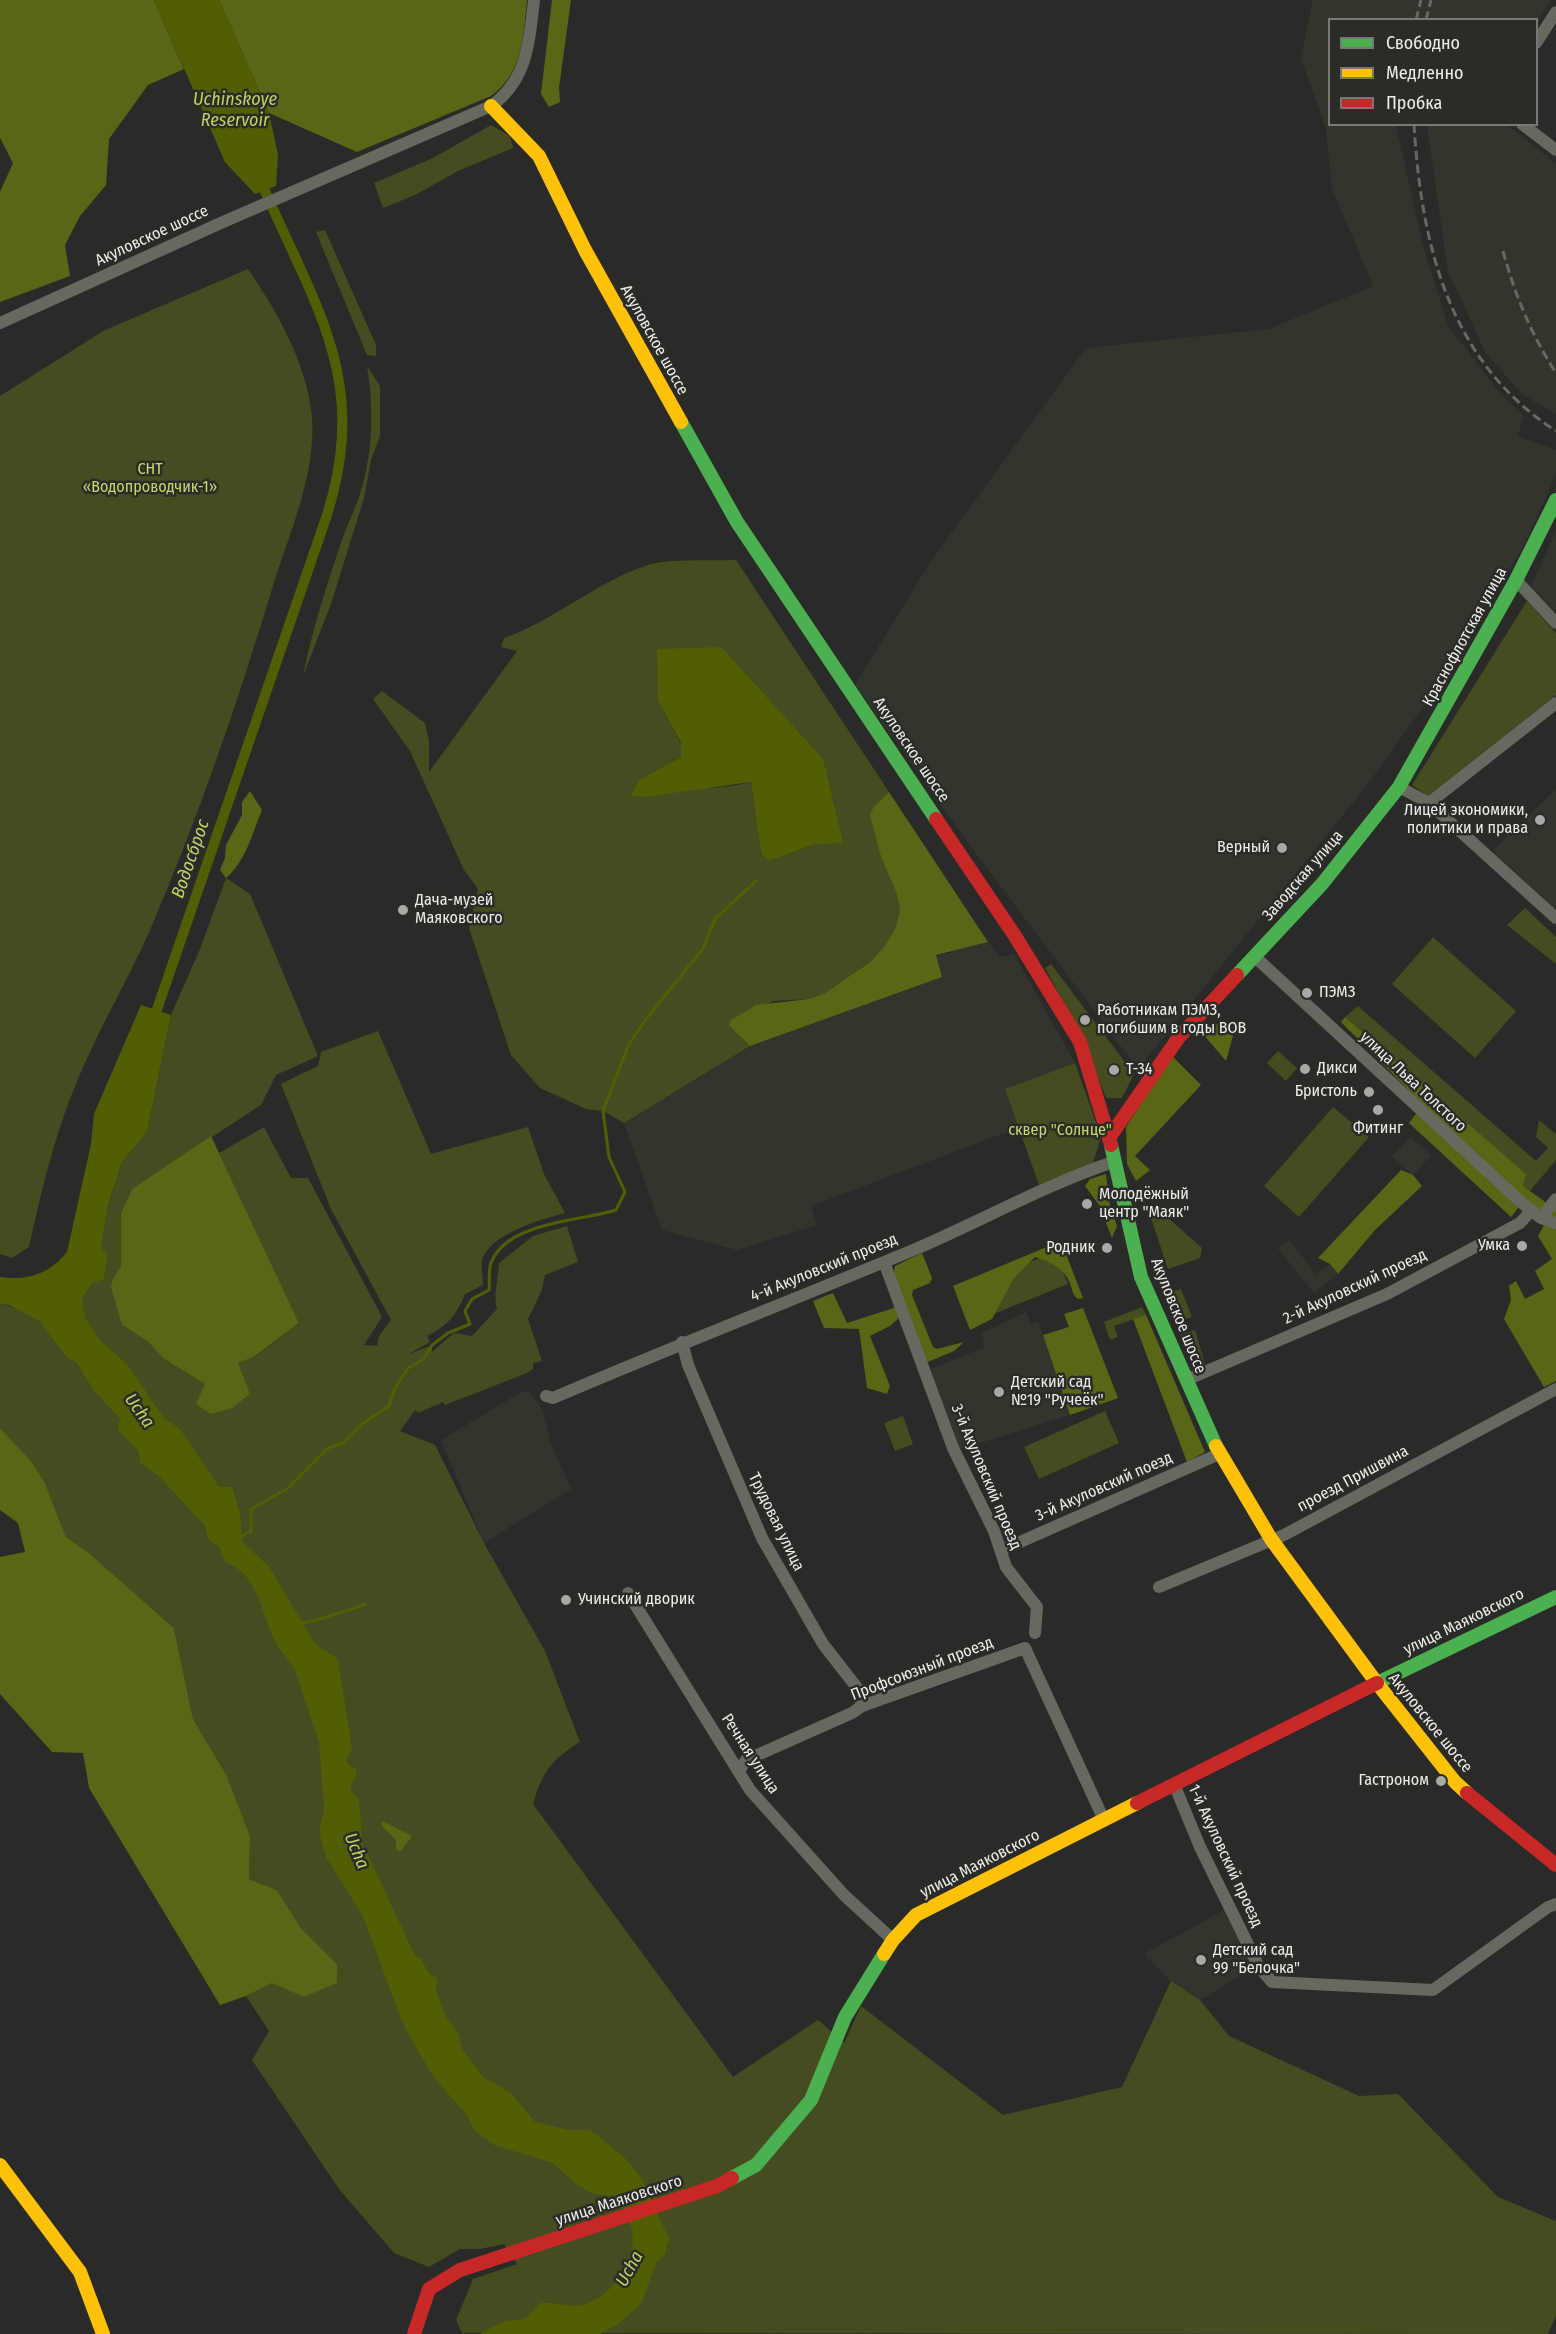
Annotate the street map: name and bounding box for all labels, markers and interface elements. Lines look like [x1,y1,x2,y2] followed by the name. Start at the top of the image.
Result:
[1328,18,1538,126] legend
[1386,32,1460,54] text: Свободно
[1386,62,1464,84] text: Медленно
[193,89,277,132] water label: Uchinskoye Reservoir
[1386,92,1442,114] text: Пробка
[92,201,212,271] street label: Акуловское шоссе
[616,282,692,398] street label: Акуловское шоссе
[83,460,217,498] park label: СНТ «Водопроводчик-1»
[1419,564,1511,710] street label: Краснофлотская улица
[869,694,953,806] street label: Акуловское шоссе
[1404,801,1528,839] place label: Лицей экономики, политики и права
[1533,813,1547,827] marker: Лицей экономики, политики и права
[167,817,215,901] water label: Водосброс
[1259,827,1347,925] street label: Заводская улица
[1217,838,1270,858] place label: Верный
[1275,841,1289,855] marker: Верный
[415,891,503,929] place label: Дача-музей Маяковского
[396,903,410,917] marker: Дача-музей Маяковского
[1319,983,1355,1003] place label: ПЭМЗ
[1300,986,1314,1000] marker: ПЭМЗ
[1097,1001,1246,1039] place label: Работникам ПЭМЗ, погибшим в годы ВОВ
[1078,1013,1092,1027] marker: Работникам ПЭМЗ, погибшим в годы ВОВ
[1356,1028,1470,1136] street label: улица Льва Толстого
[1317,1059,1357,1079] place label: Дикси
[1126,1060,1152,1080] place label: Т-34
[1298,1062,1312,1076] marker: Дикси
[1107,1063,1121,1077] marker: Т-34
[1295,1082,1357,1102] place label: Бристоль
[1362,1085,1376,1099] marker: Бристоль
[1371,1103,1385,1117] marker: Фитинг
[1353,1119,1403,1139] place label: Фитинг
[1008,1121,1112,1141] park label: сквер "Солнце"
[1099,1185,1189,1223] place label: Молодёжный центр "Маяк"
[1080,1197,1094,1211] marker: Молодёжный центр "Маяк"
[748,1230,900,1306] street label: 4-й Акуловский проезд
[1478,1236,1510,1256] place label: Умка
[1046,1238,1095,1258] place label: Родник
[1515,1239,1529,1253] marker: Умка
[1100,1241,1114,1255] marker: Родник
[1280,1245,1430,1329] street label: 2-й Акуловский проезд
[1146,1256,1210,1376] street label: Акуловское шоссе
[1011,1373,1104,1411] place label: Детский сад №19 "Ручеёк"
[992,1385,1006,1399] marker: Детский сад №19 "Ручеёк"
[119,1390,159,1432] water label: Ucha
[947,1401,1025,1553] street label: 3-й Акуловский проезд
[1294,1442,1412,1516] street label: проезд Пришвина
[1033,1448,1175,1526] street label: 3-й Акуловский поезд
[744,1470,808,1574] street label: Трудовая улица
[1401,1585,1527,1659] street label: улица Маяковского
[578,1590,695,1610] place label: Учинский дворик
[559,1593,573,1607] marker: Учинский дворик
[848,1633,996,1705] street label: Профсоюзный проезд
[1384,1669,1476,1777] street label: Акуловское шоссе
[717,1710,783,1798] street label: Речная улица
[1358,1771,1429,1791] place label: Гастроном
[1434,1774,1448,1788] marker: Гастроном
[1183,1782,1267,1930] street label: 1-й Акуловский проезд
[917,1826,1043,1902] street label: улица Маяковского
[339,1830,373,1872] water label: Ucha
[1213,1941,1300,1979] place label: Детский сад 99 "Белочка"
[1194,1953,1208,1967] marker: Детский сад 99 "Белочка"
[553,2172,685,2230] street label: улица Маяковского
[612,2248,648,2290] water label: Ucha

